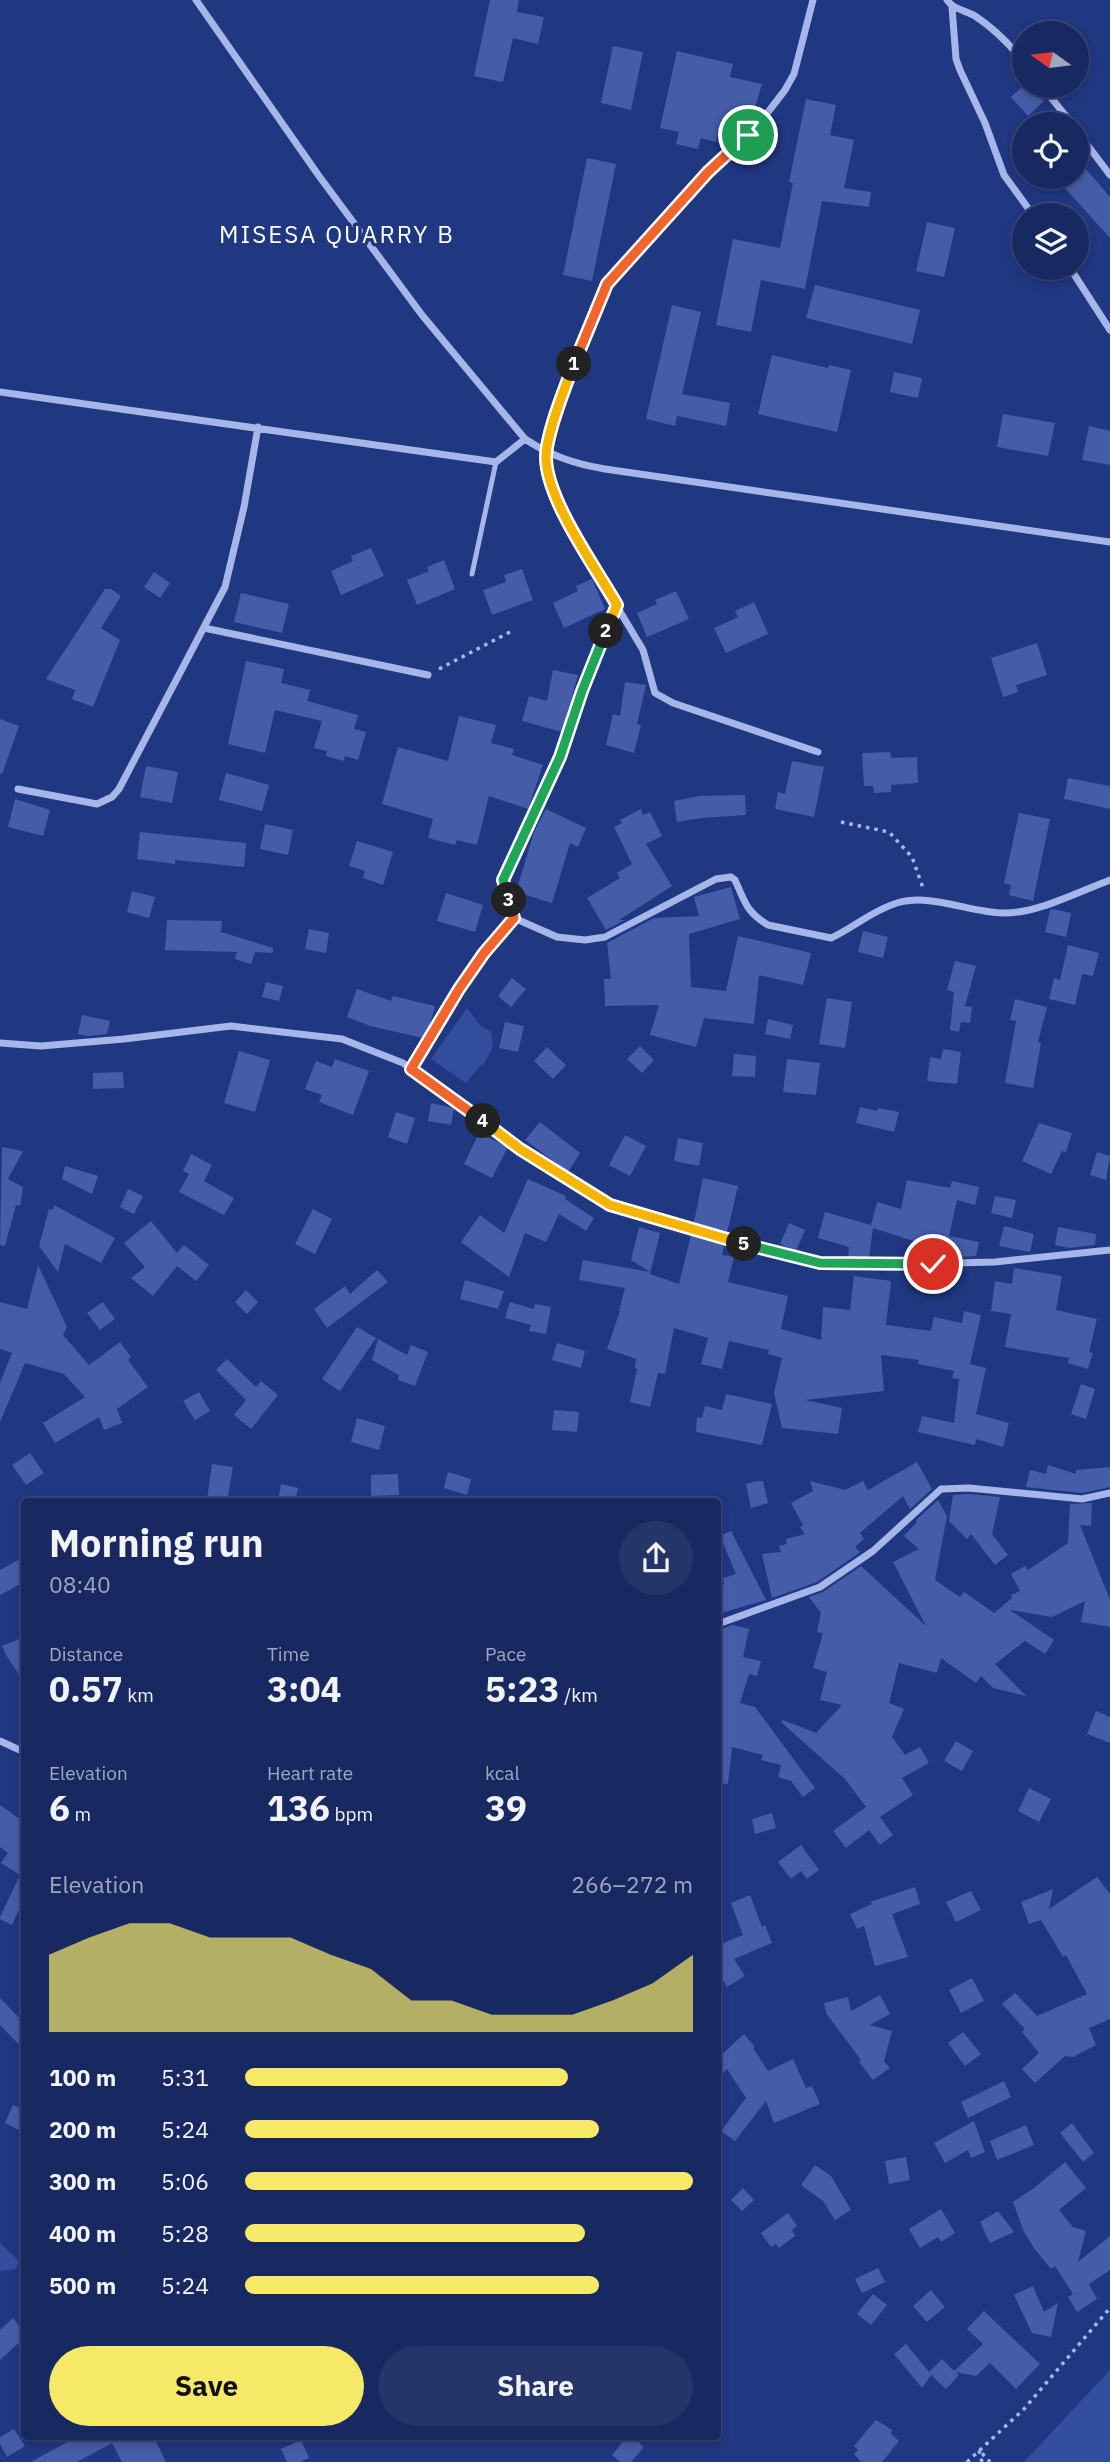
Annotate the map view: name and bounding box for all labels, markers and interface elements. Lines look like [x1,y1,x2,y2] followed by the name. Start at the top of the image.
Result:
[1012,21,1088,98] north arrow
[1012,21,1089,280] map controls
[718,105,778,165] pin
[1012,112,1089,189] button: locate
[729,116,767,154] icon: arrive
[1012,203,1089,280] button: layers
[219,218,455,250] district label: MISESA QUARRY B
[556,346,592,382] pin: 1
[568,351,579,375] text: 1
[588,614,624,648] pin: 2
[600,618,611,642] text: 2
[491,883,526,918] pin: 3
[503,887,514,911] text: 3
[466,1104,500,1138] pin: 4
[477,1108,488,1132] text: 4
[726,1226,762,1262] pin: 5
[738,1231,749,1255] text: 5
[903,1234,963,1294] pin
[914,1245,952,1283] icon: check
[49,1518,264,1567] text: Morning run
[619,1521,693,1595] button: share
[49,1569,111,1599] text: 08:40
[49,1642,123,1666] text: Distance
[267,1642,310,1666] text: Time
[485,1642,526,1666] text: Pace
[49,1666,123,1712] text: 0.57
[267,1666,342,1712] text: 3:04
[485,1666,560,1712] text: 5:23
[123,1683,154,1707] text: km
[560,1683,598,1707] text: /km
[49,1761,128,1785] text: Elevation
[267,1761,353,1785] text: Heart rate
[485,1761,520,1785] text: kcal
[49,1785,70,1831] text: 6
[267,1785,330,1831] text: 136
[485,1785,527,1831] text: 39
[70,1802,91,1826] text: m
[330,1802,373,1826] text: bpm
[49,1869,144,1899] text: Elevation
[571,1869,693,1899] text: 266–272 m
[49,2062,116,2092] text: 100 m
[161,2062,209,2092] text: 5:31
[49,2114,116,2144] text: 200 m
[161,2114,209,2144] text: 5:24
[49,2166,116,2196] text: 300 m
[161,2166,209,2196] text: 5:06
[49,2218,116,2248] text: 400 m
[161,2218,209,2248] text: 5:28
[49,2270,116,2300] text: 500 m
[161,2270,209,2300] text: 5:24
[49,2346,364,2426] button: Save
[378,2346,693,2426] button: Share

